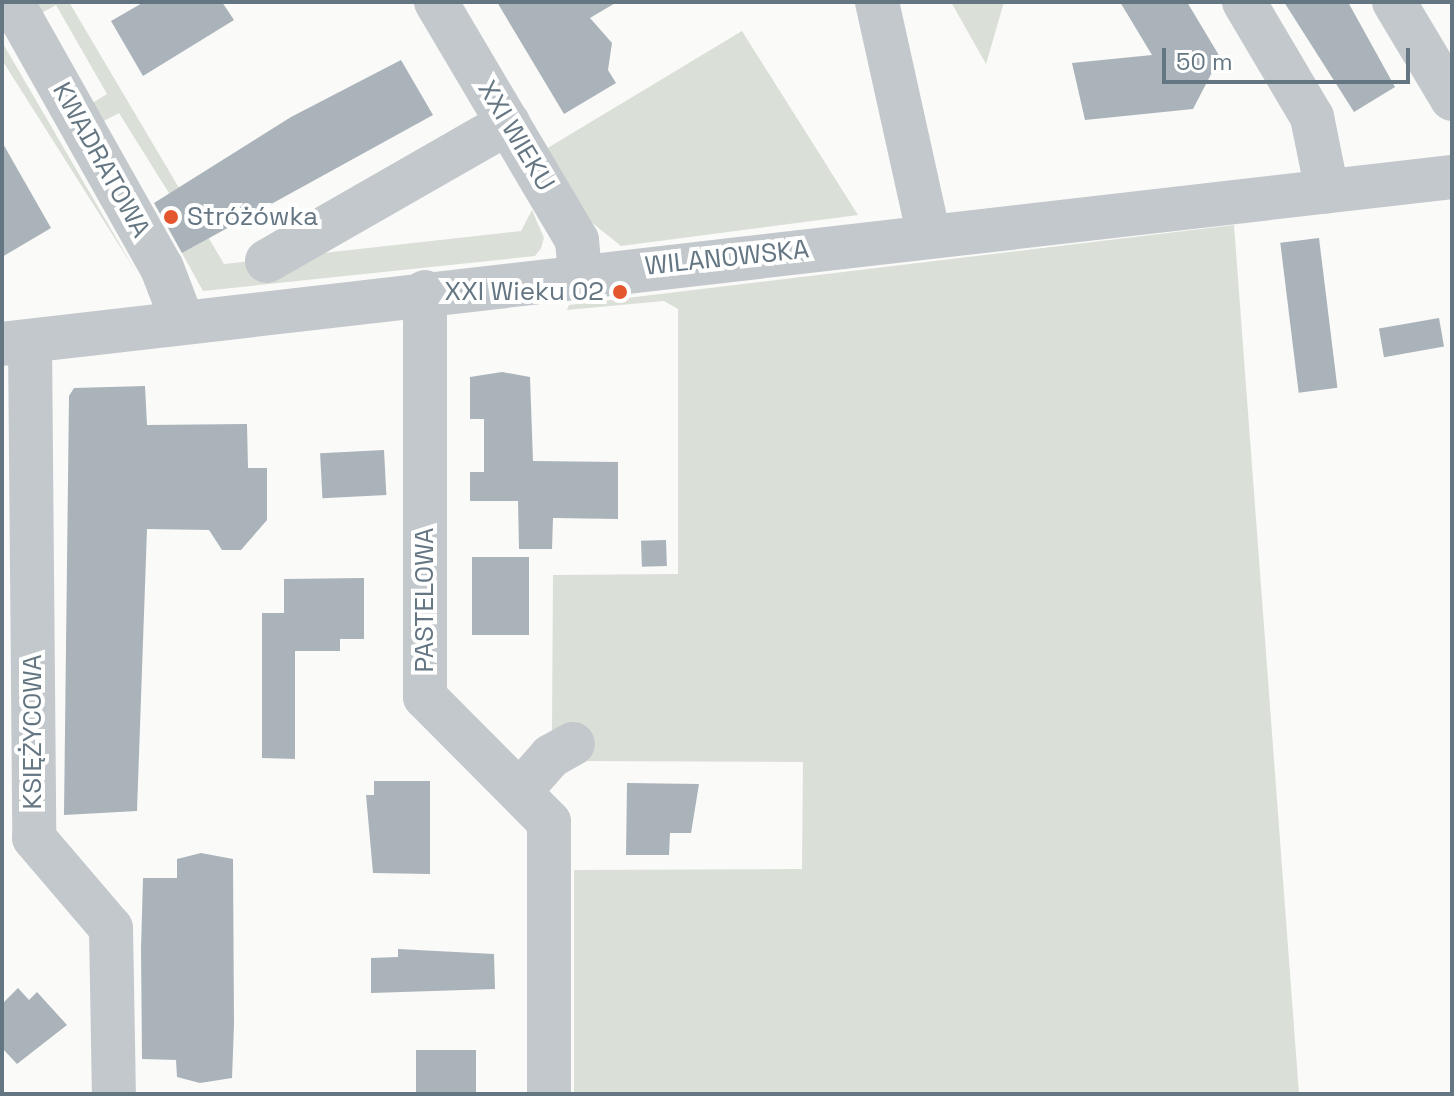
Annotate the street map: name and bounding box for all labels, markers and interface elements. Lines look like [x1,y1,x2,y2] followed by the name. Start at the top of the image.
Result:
[1166,32,1414,82] scale bar
[1176,46,1233,77] text: 50 m
[471,75,561,197] street label: XXI WIEKU
[46,77,156,243] street label: KWADRATOWA
[187,201,318,233] place label: Stróżówka
[162,208,180,226] marker: Stróżówka
[643,234,811,282] street label: WILANOWSKA
[444,276,604,308] place label: XXI Wieku 02
[611,283,629,301] marker: XXI Wieku 02
[409,528,441,672] street label: PASTELOWA
[17,654,49,810] street label: KSIĘŻYCOWA

